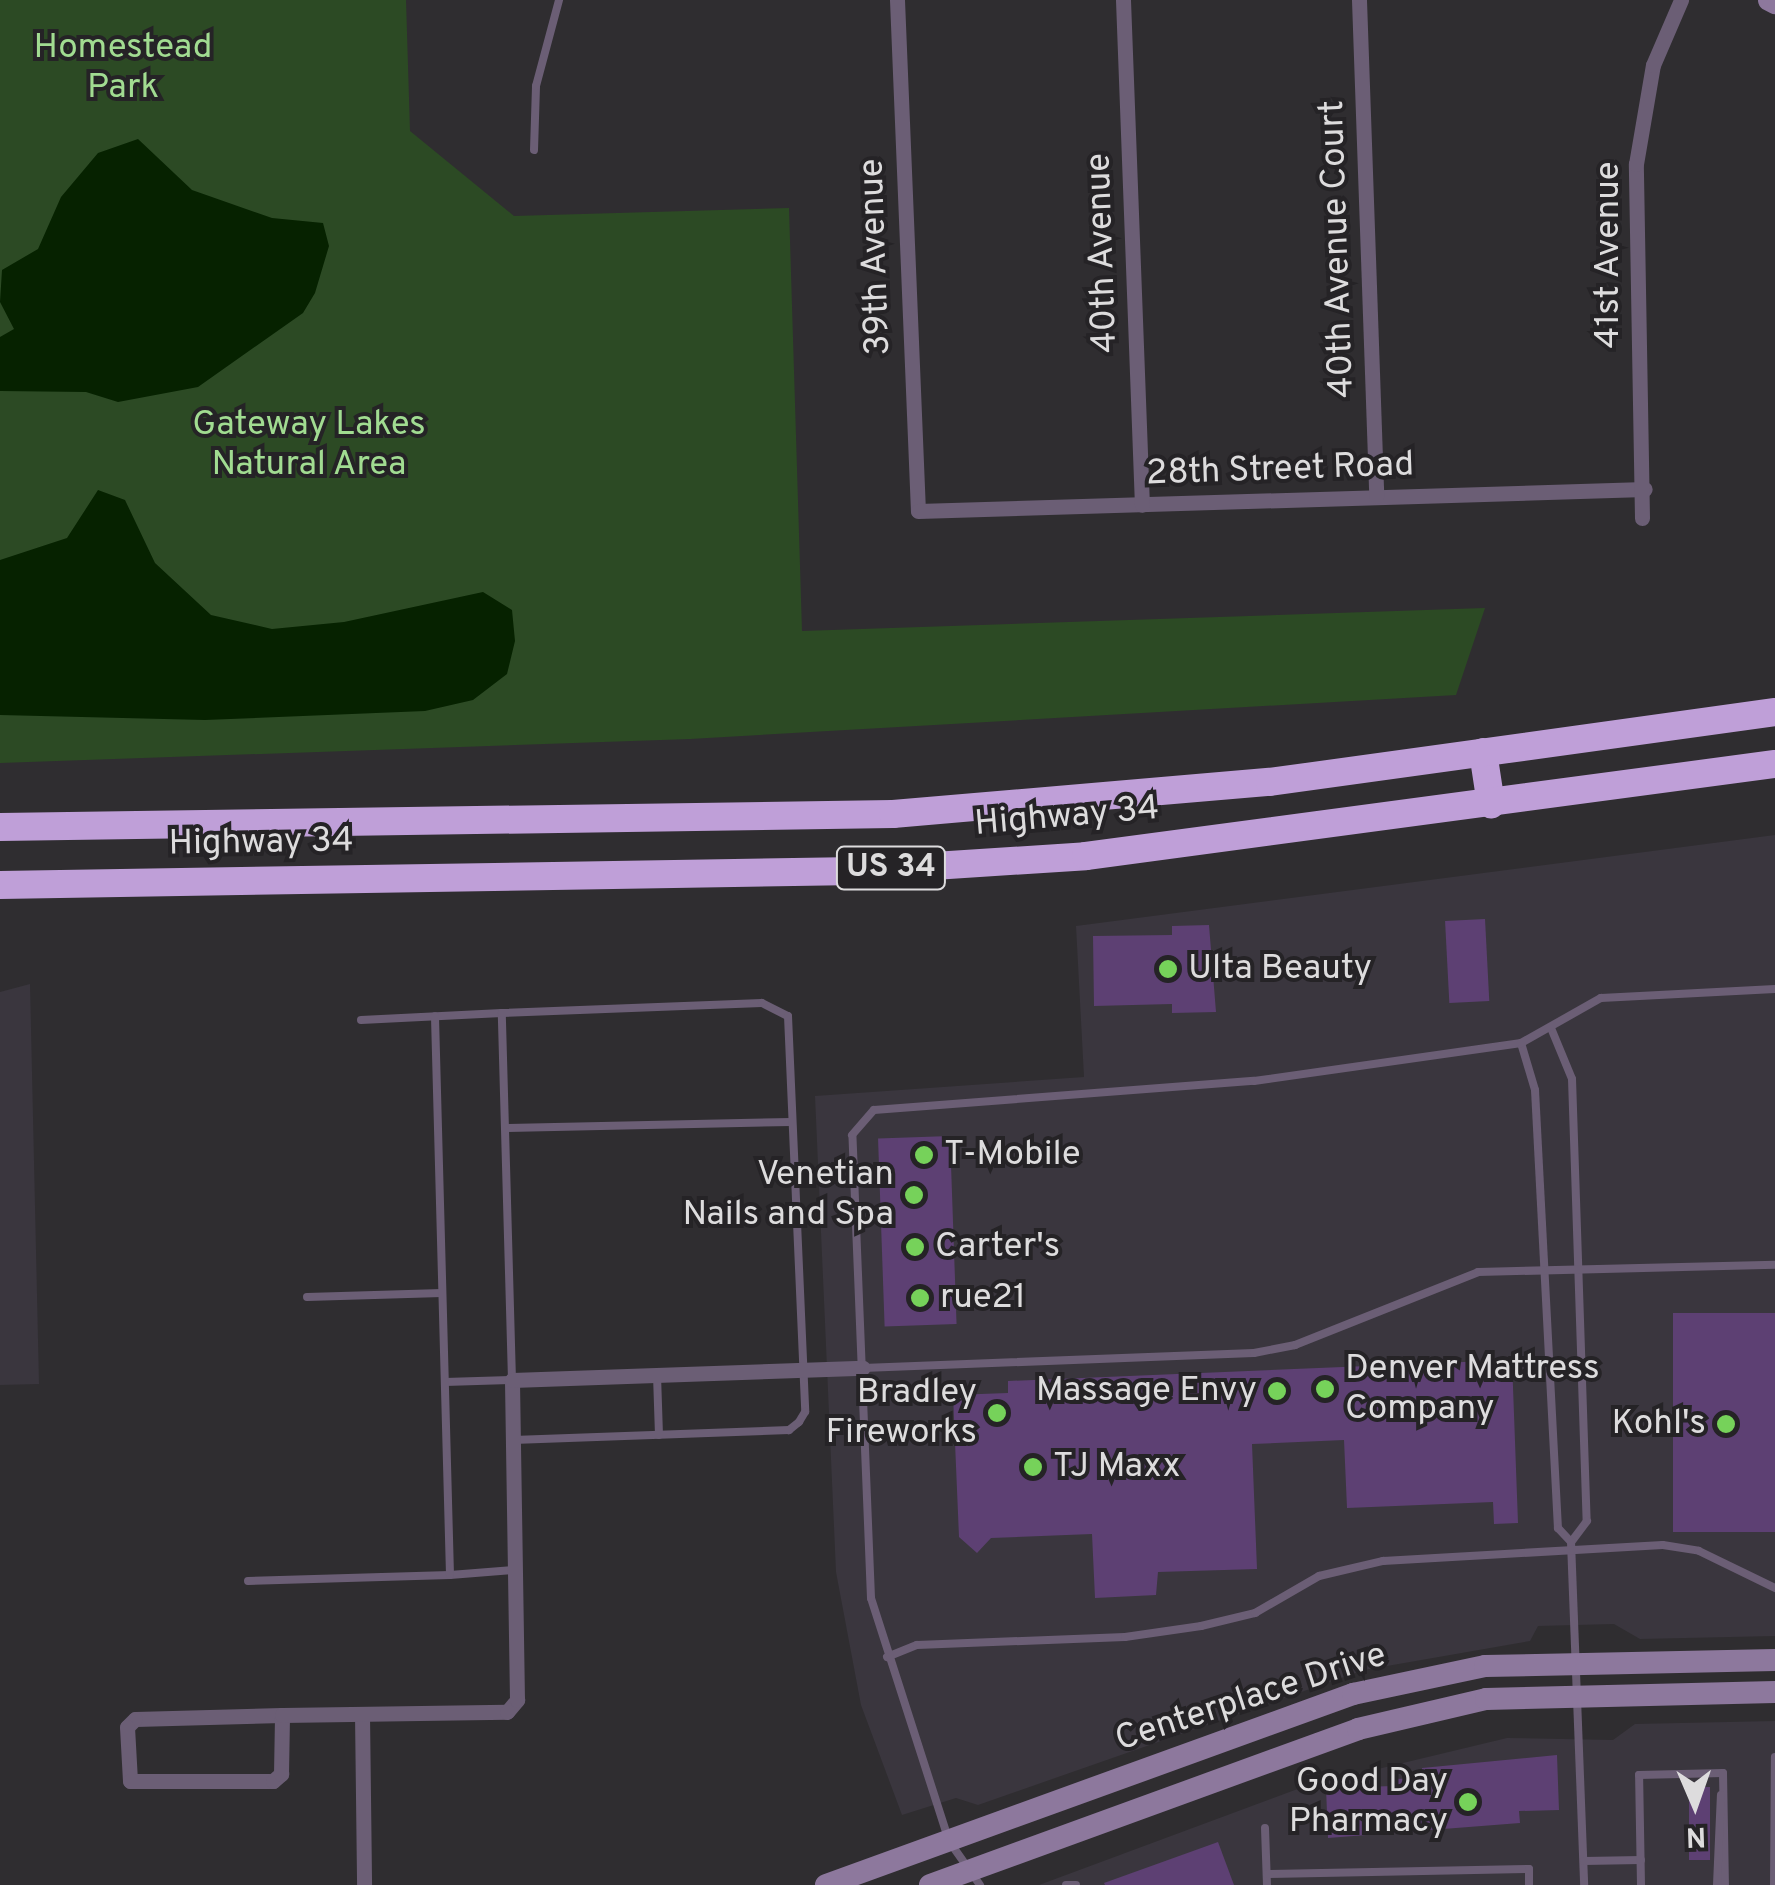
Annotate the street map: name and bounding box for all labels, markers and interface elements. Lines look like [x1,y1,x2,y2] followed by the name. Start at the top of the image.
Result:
[34,27,212,109] park label: Homestead Park
[1312,99,1364,399] street label: 40th Avenue Court
[1078,151,1128,355] street label: 40th Avenue
[852,157,900,357] street label: 39th Avenue
[1588,161,1630,349] street label: 41st Avenue
[192,404,426,486] park label: Gateway Lakes Natural Area
[1145,444,1415,496] street label: 28th Street Road
[973,788,1161,846] street label: Highway 34
[168,820,354,866] street label: Highway 34
[834,841,948,895] road number: US 34
[1188,948,1372,990] place label: Ulta Beauty
[1157,958,1179,980] marker: Ulta Beauty
[944,1134,1081,1176] place label: T-Mobile
[913,1144,935,1166] marker: T-Mobile
[683,1154,894,1236] place label: Venetian Nails and Spa
[903,1184,925,1206] marker: Venetian Nails and Spa
[935,1226,1060,1268] place label: Carter's
[904,1236,926,1258] marker: Carter's
[940,1277,1026,1319] place label: rue21
[909,1287,931,1309] marker: rue21
[1345,1348,1600,1430] place label: Denver Mattress Company
[1036,1370,1257,1412] place label: Massage Envy
[825,1372,977,1454] place label: Bradley Fireworks
[1314,1378,1336,1400] marker: Denver Mattress Company
[1266,1380,1288,1402] marker: Massage Envy
[986,1402,1008,1424] marker: Bradley Fireworks
[1611,1403,1706,1445] place label: Kohl's
[1715,1413,1737,1435] marker: Kohl's
[1053,1446,1181,1488] place label: TJ Maxx
[1022,1456,1044,1478] marker: TJ Maxx
[1110,1634,1392,1762] street label: Centerplace Drive
[1645,1755,1745,1855] north arrow
[1289,1761,1448,1843] place label: Good Day Pharmacy
[1457,1791,1479,1813] marker: Good Day Pharmacy
[1685,1817,1707,1853] text: N

